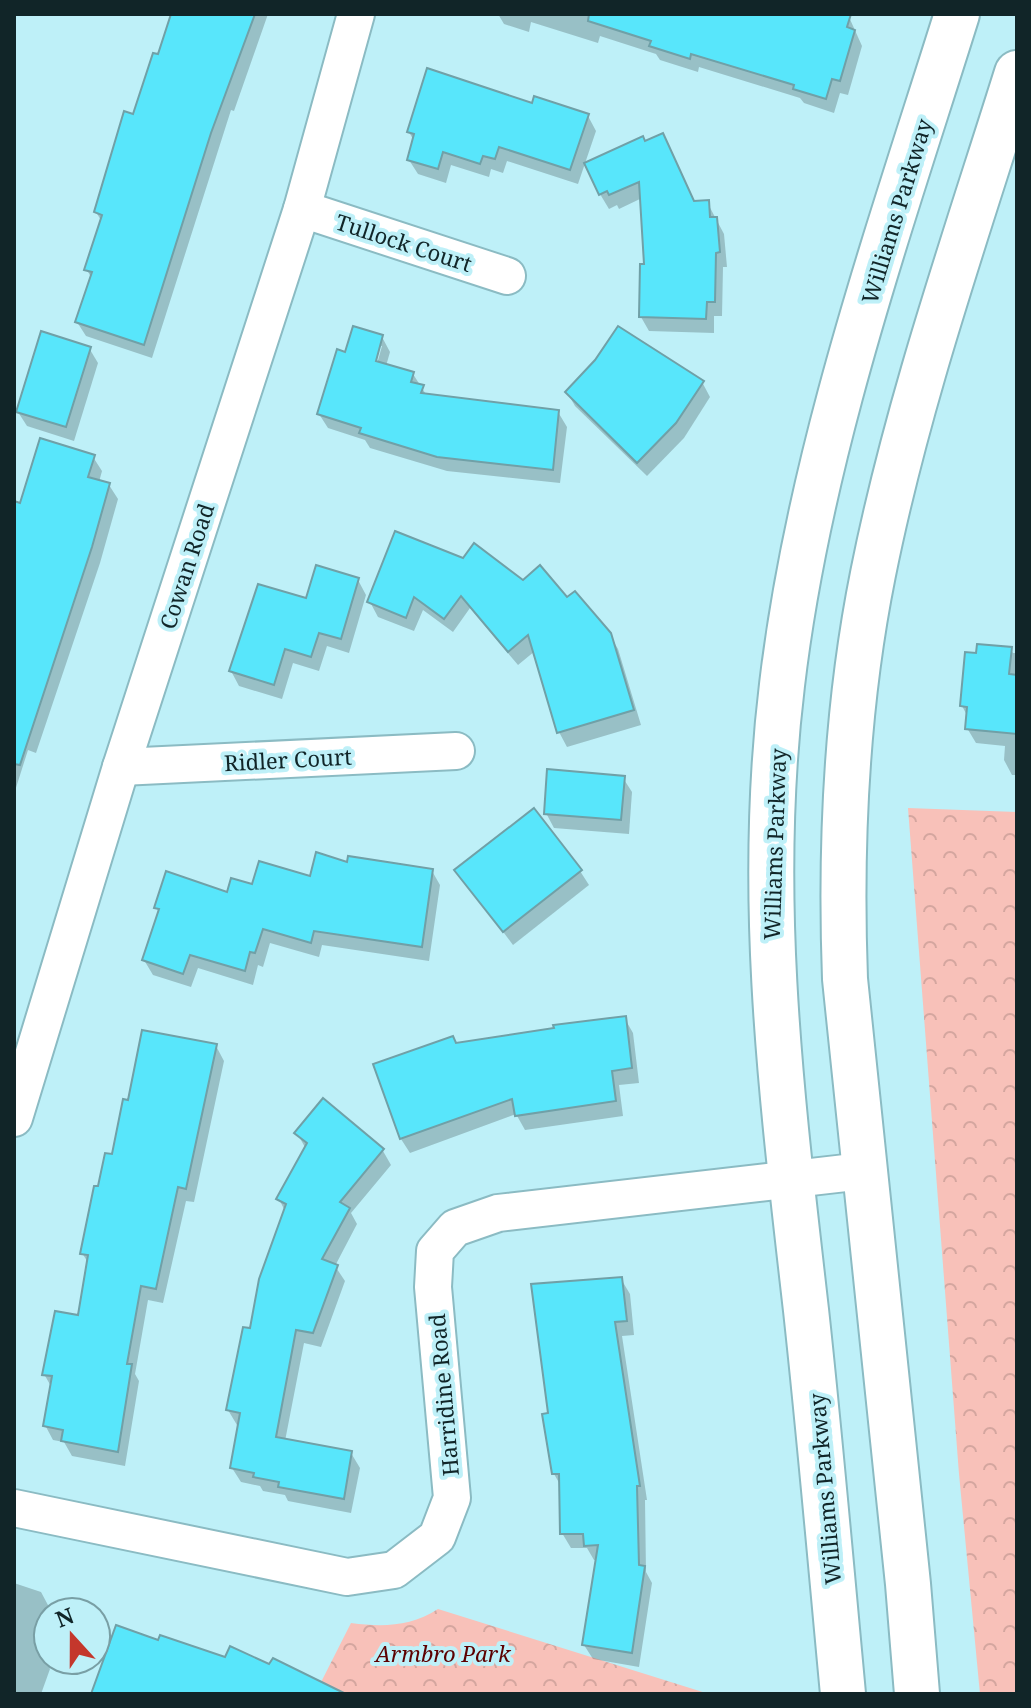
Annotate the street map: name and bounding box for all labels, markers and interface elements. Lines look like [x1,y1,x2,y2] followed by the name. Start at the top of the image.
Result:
[854,114,939,307] street label: Williams Parkway
[332,206,476,278] street label: Tullock Court
[152,499,221,633] street label: Cowan Road
[223,741,353,777] street label: Ridler Court
[756,747,792,940] street label: Williams Parkway
[421,1312,465,1477] street label: Harridine Road
[801,1392,847,1586] street label: Williams Parkway
[32,1596,112,1676] north arrow
[51,1599,78,1634] text: N
[373,1638,512,1668] park label: Armbro Park

